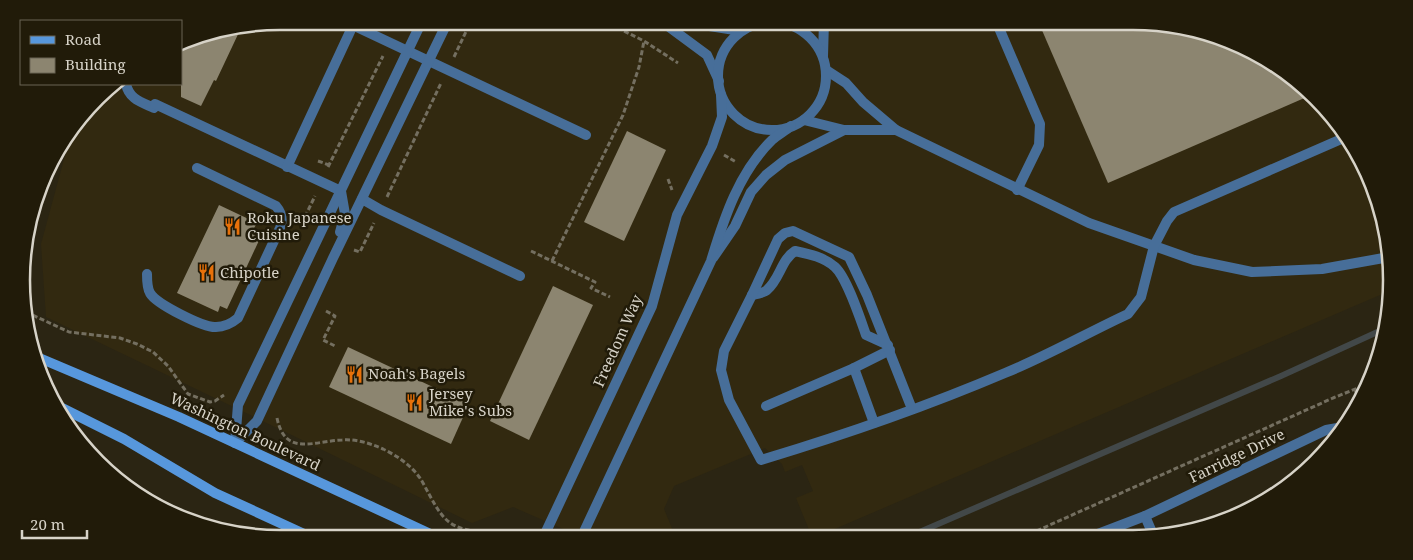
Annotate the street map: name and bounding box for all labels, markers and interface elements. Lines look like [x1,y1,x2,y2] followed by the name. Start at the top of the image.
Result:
[20,20,182,85] legend
[65,29,101,49] text: Road
[65,54,126,74] text: Building
[247,207,352,244] place label: Roku Japanese Cuisine
[223,217,243,237] restaurant icon: Roku Japanese Cuisine
[220,262,279,282] place label: Chipotle
[196,263,216,283] restaurant icon: Chipotle
[588,291,647,390] street label: Freedom Way
[368,363,465,383] place label: Noah's Bagels
[344,364,364,384] restaurant icon: Noah's Bagels
[428,383,512,420] place label: Jersey Mike's Subs
[167,387,324,475] street label: Washington Boulevard
[405,393,425,413] restaurant icon: Jersey Mike's Subs
[1185,423,1288,487] street label: Farridge Drive
[22,508,88,540] scale bar
[30,514,65,534] text: 20 m

